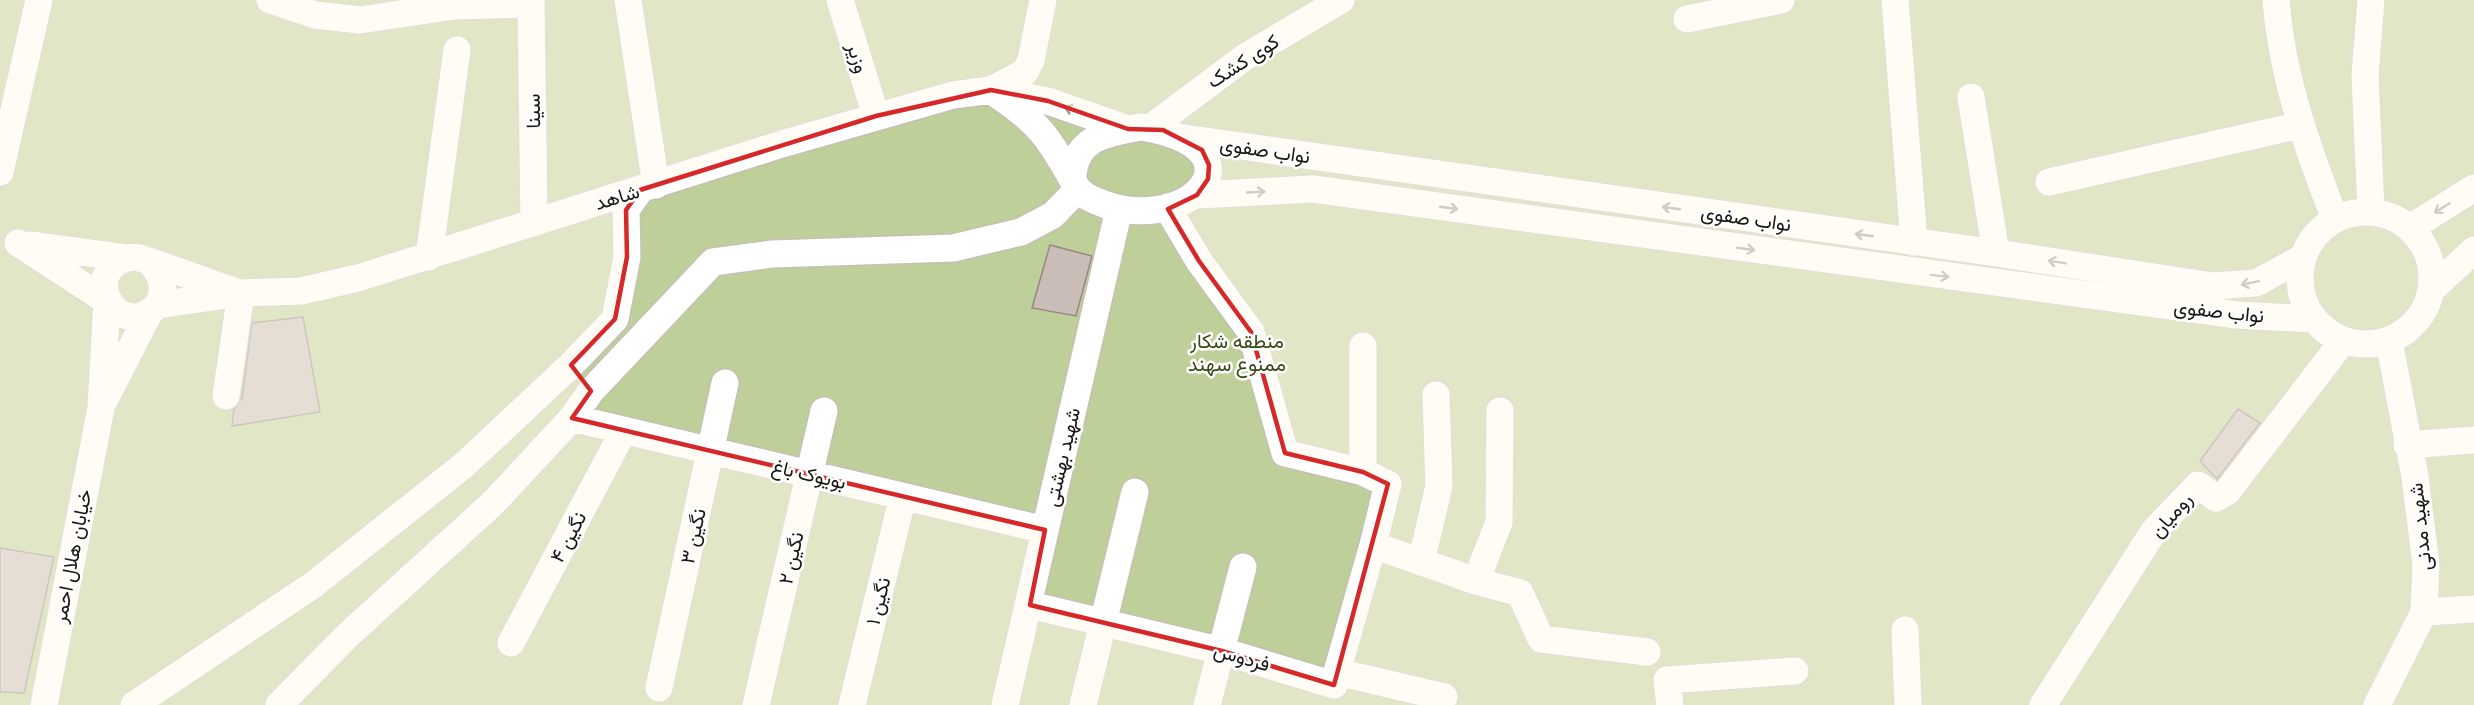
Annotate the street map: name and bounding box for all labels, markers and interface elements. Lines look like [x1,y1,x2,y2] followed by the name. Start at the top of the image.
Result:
[1202,29,1284,94] street label: کوی کشک
[841,39,874,76] street label: وزیر
[521,93,545,129] street label: سینا
[1064,103,1083,114] one-way arrow
[1218,132,1312,169] street label: نواب صفوی
[592,179,642,214] street label: شاهد
[1245,186,1265,197] one-way arrow
[1699,200,1793,237] street label: نواب صفوی
[1439,202,1459,213] one-way arrow
[1661,202,1681,213] one-way arrow
[2434,202,2451,214] one-way arrow
[1854,229,1874,240] one-way arrow
[1736,243,1756,254] one-way arrow
[2047,257,2067,268] one-way arrow
[1929,271,1949,282] one-way arrow
[2240,278,2260,289] one-way arrow
[2172,294,2266,329] street label: نواب صفوی
[1188,329,1286,378] park label: منطقه شکار ممنوع سهند
[1039,405,1086,509] street label: شهید بهشتی
[769,454,849,496] street label: بویوک باغ
[2403,482,2438,572] street label: شهید مدنی
[47,487,98,626] street label: خیابان هلال احمر
[2145,487,2198,543] street label: رومیان
[675,506,711,566] street label: نگین ۳
[545,507,591,567] street label: نگین ۴
[773,529,809,587] street label: نگین ۲
[860,574,896,628] street label: نگین ۱
[1211,638,1273,677] street label: فردوس

